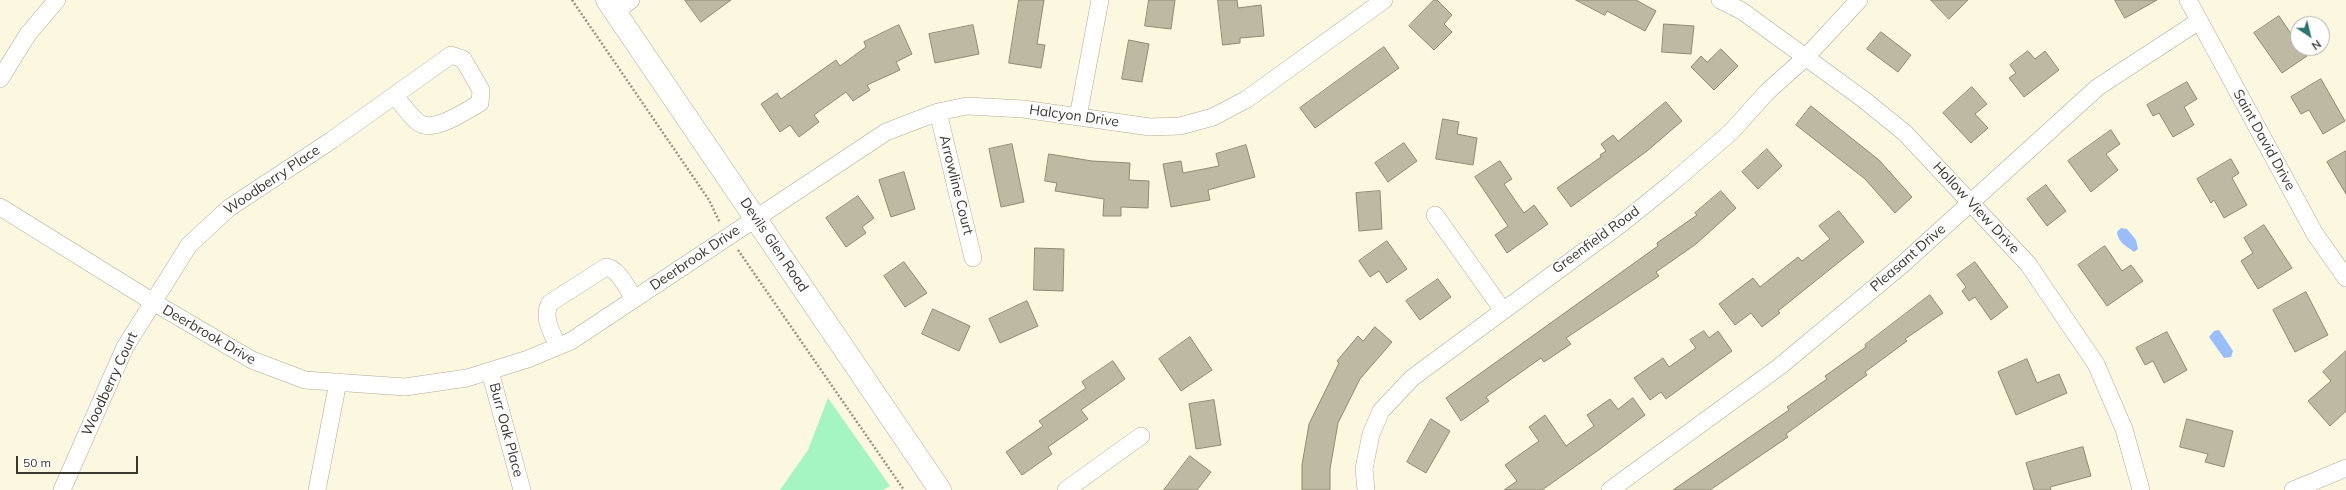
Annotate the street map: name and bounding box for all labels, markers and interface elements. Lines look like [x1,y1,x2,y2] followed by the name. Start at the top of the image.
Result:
[2290,16,2330,56] north arrow
[2309,37,2324,53] text: N
[2229,87,2299,193] street label: Saint David Drive
[1028,101,1120,131] street label: Halcyon Drive
[936,133,976,237] street label: Arrowline Court
[221,142,323,218] street label: Woodberry Place
[1929,159,2023,257] street label: Hollow View Drive
[736,195,812,295] street label: Devils Glen Road
[1549,203,1643,277] street label: Greenfield Road
[1867,221,1949,295] street label: Pleasant Drive
[647,222,743,294] street label: Deerbrook Drive
[159,302,259,368] street label: Deerbrook Drive
[79,330,141,438] street label: Woodberry Court
[485,381,527,479] street label: Burr Oak Place
[18,448,140,474] scale bar
[23,455,51,470] text: 50 m

